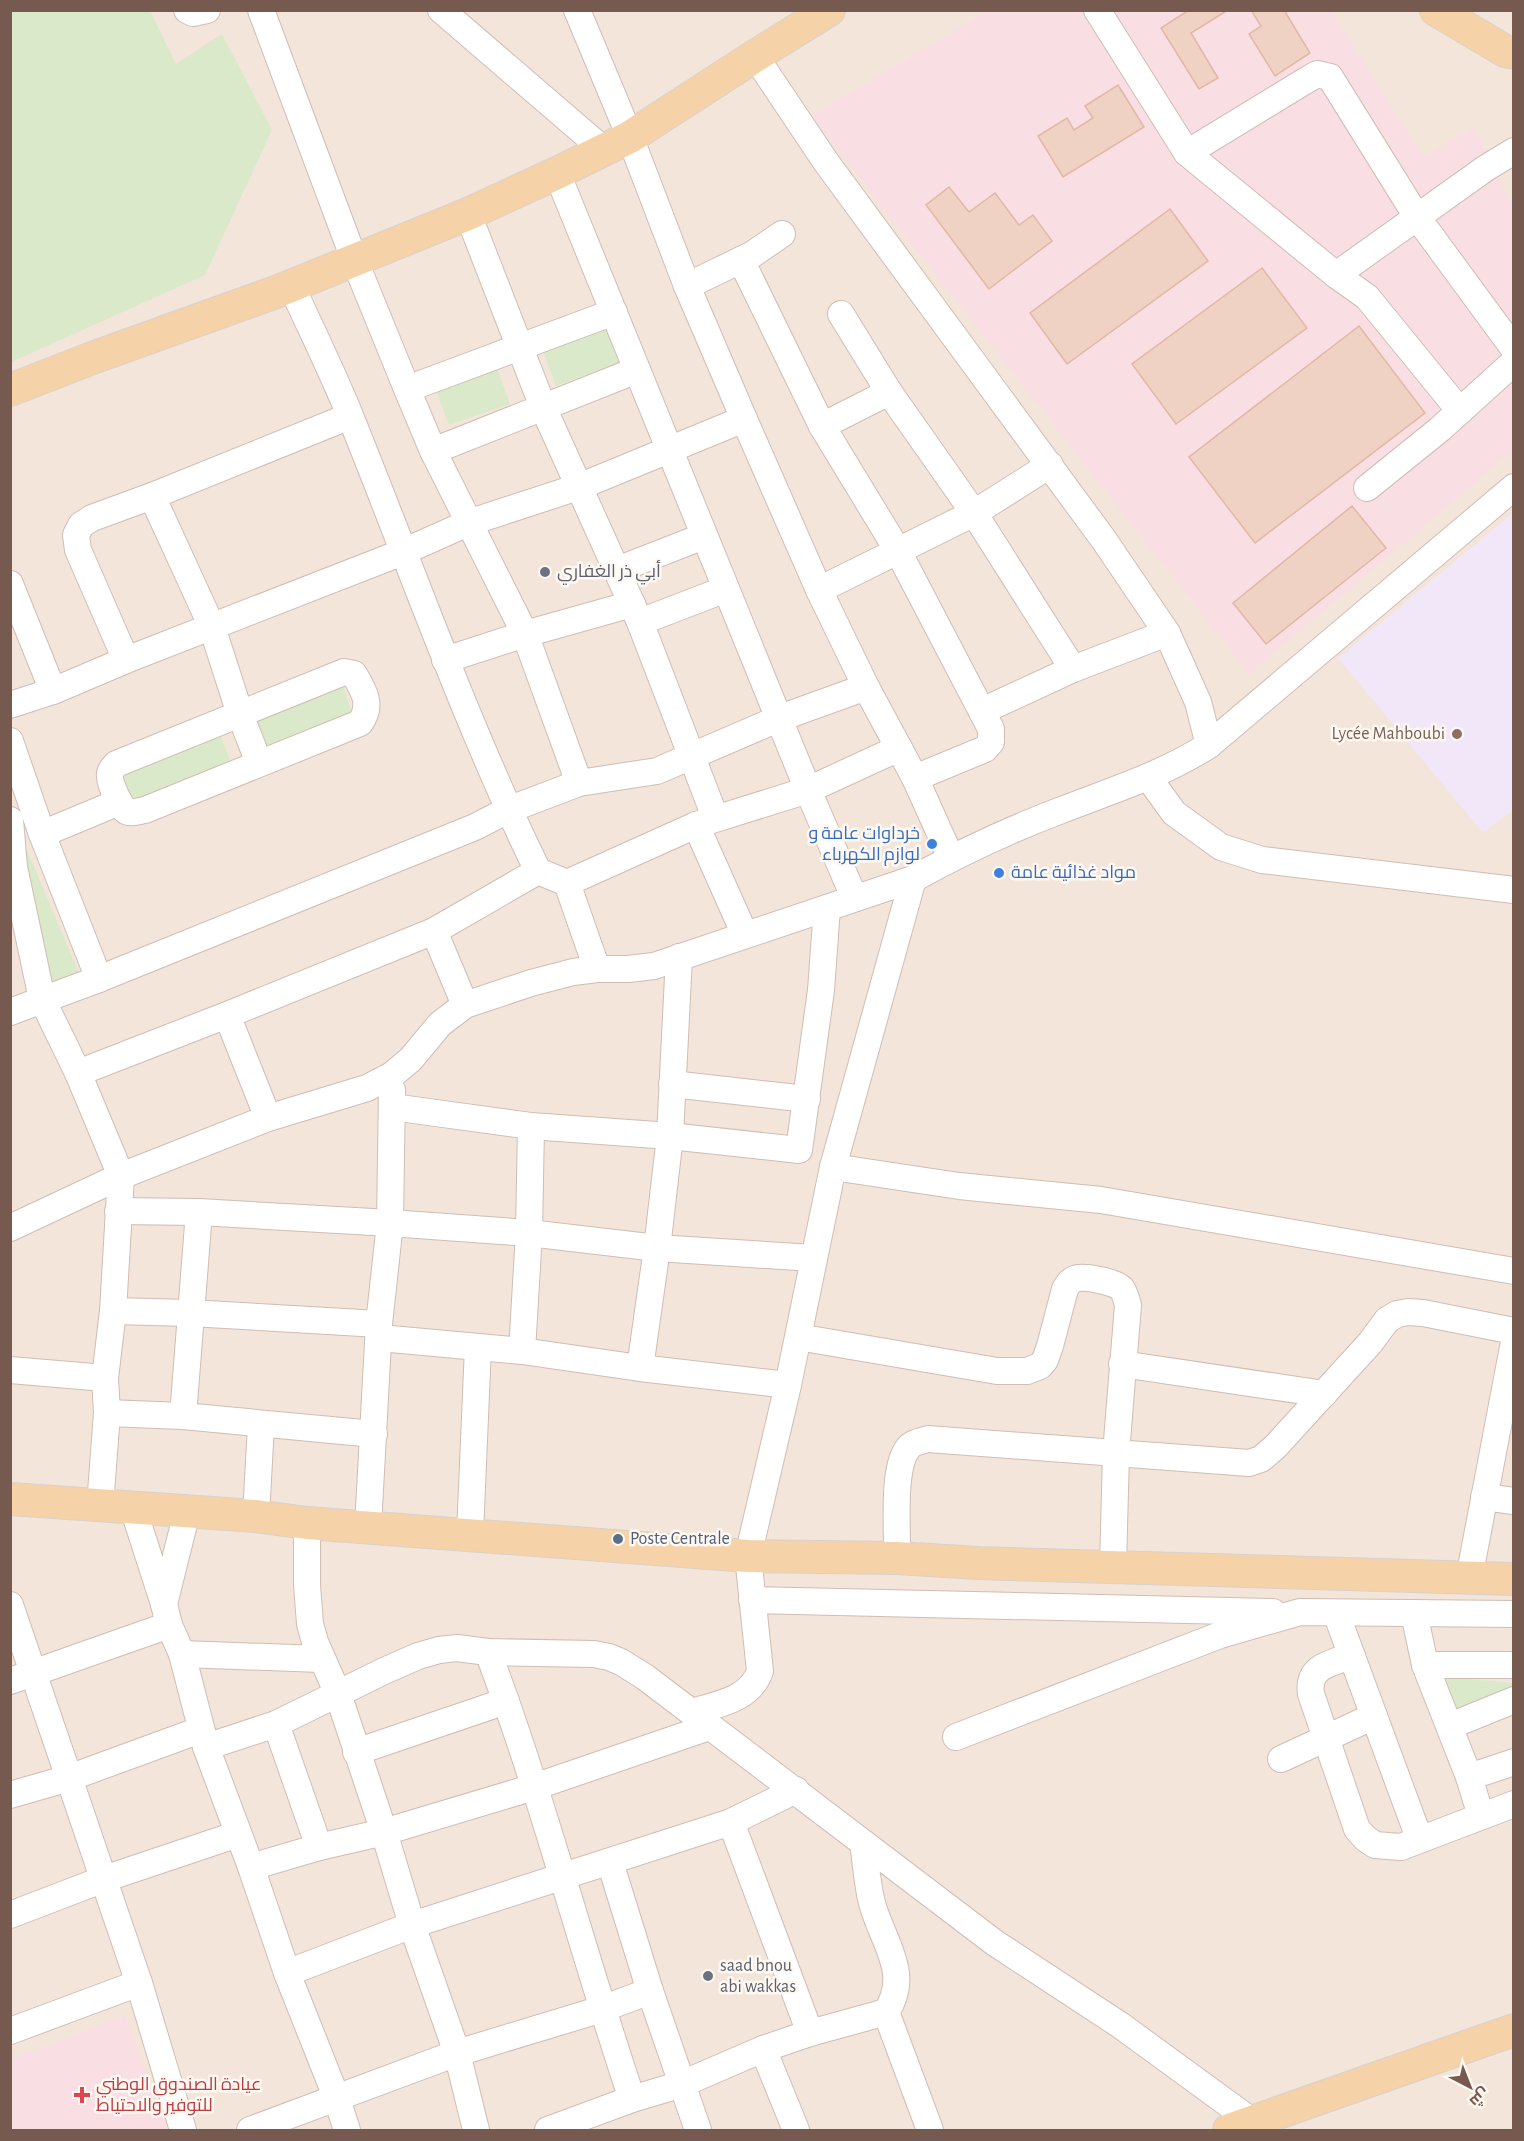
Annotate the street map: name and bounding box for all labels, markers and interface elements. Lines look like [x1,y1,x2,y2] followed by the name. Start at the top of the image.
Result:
[557,560,661,585] place label: أبي ذر الغفاري
[538,565,552,579] marker: أبي ذر الغفاري
[1331,725,1445,743] place label: Lycée Mahboubi
[1450,727,1464,741] marker: Lycée Mahboubi
[809,825,920,866] place label: خرداوات عامة و لوازم الكهرباء
[925,837,939,851] marker: خرداوات عامة و لوازم الكهرباء
[1011,864,1136,883] place label: مواد غذائية عامة
[992,866,1006,880] marker: مواد غذائية عامة
[630,1530,730,1548] place label: Poste Centrale
[611,1532,625,1546] marker: Poste Centrale
[720,1957,796,1996] place label: saad bnou abi wakkas
[701,1969,715,1983] marker: saad bnou abi wakkas
[1440,2057,1500,2117] north arrow
[96,2076,261,2116] place label: عيادة الصندوق الوطني للتوفير والاحتياط
[1466,2084,1493,2111] text: ش
[73,2086,91,2104] marker: عيادة الصندوق الوطني للتوفير والاحتياط

